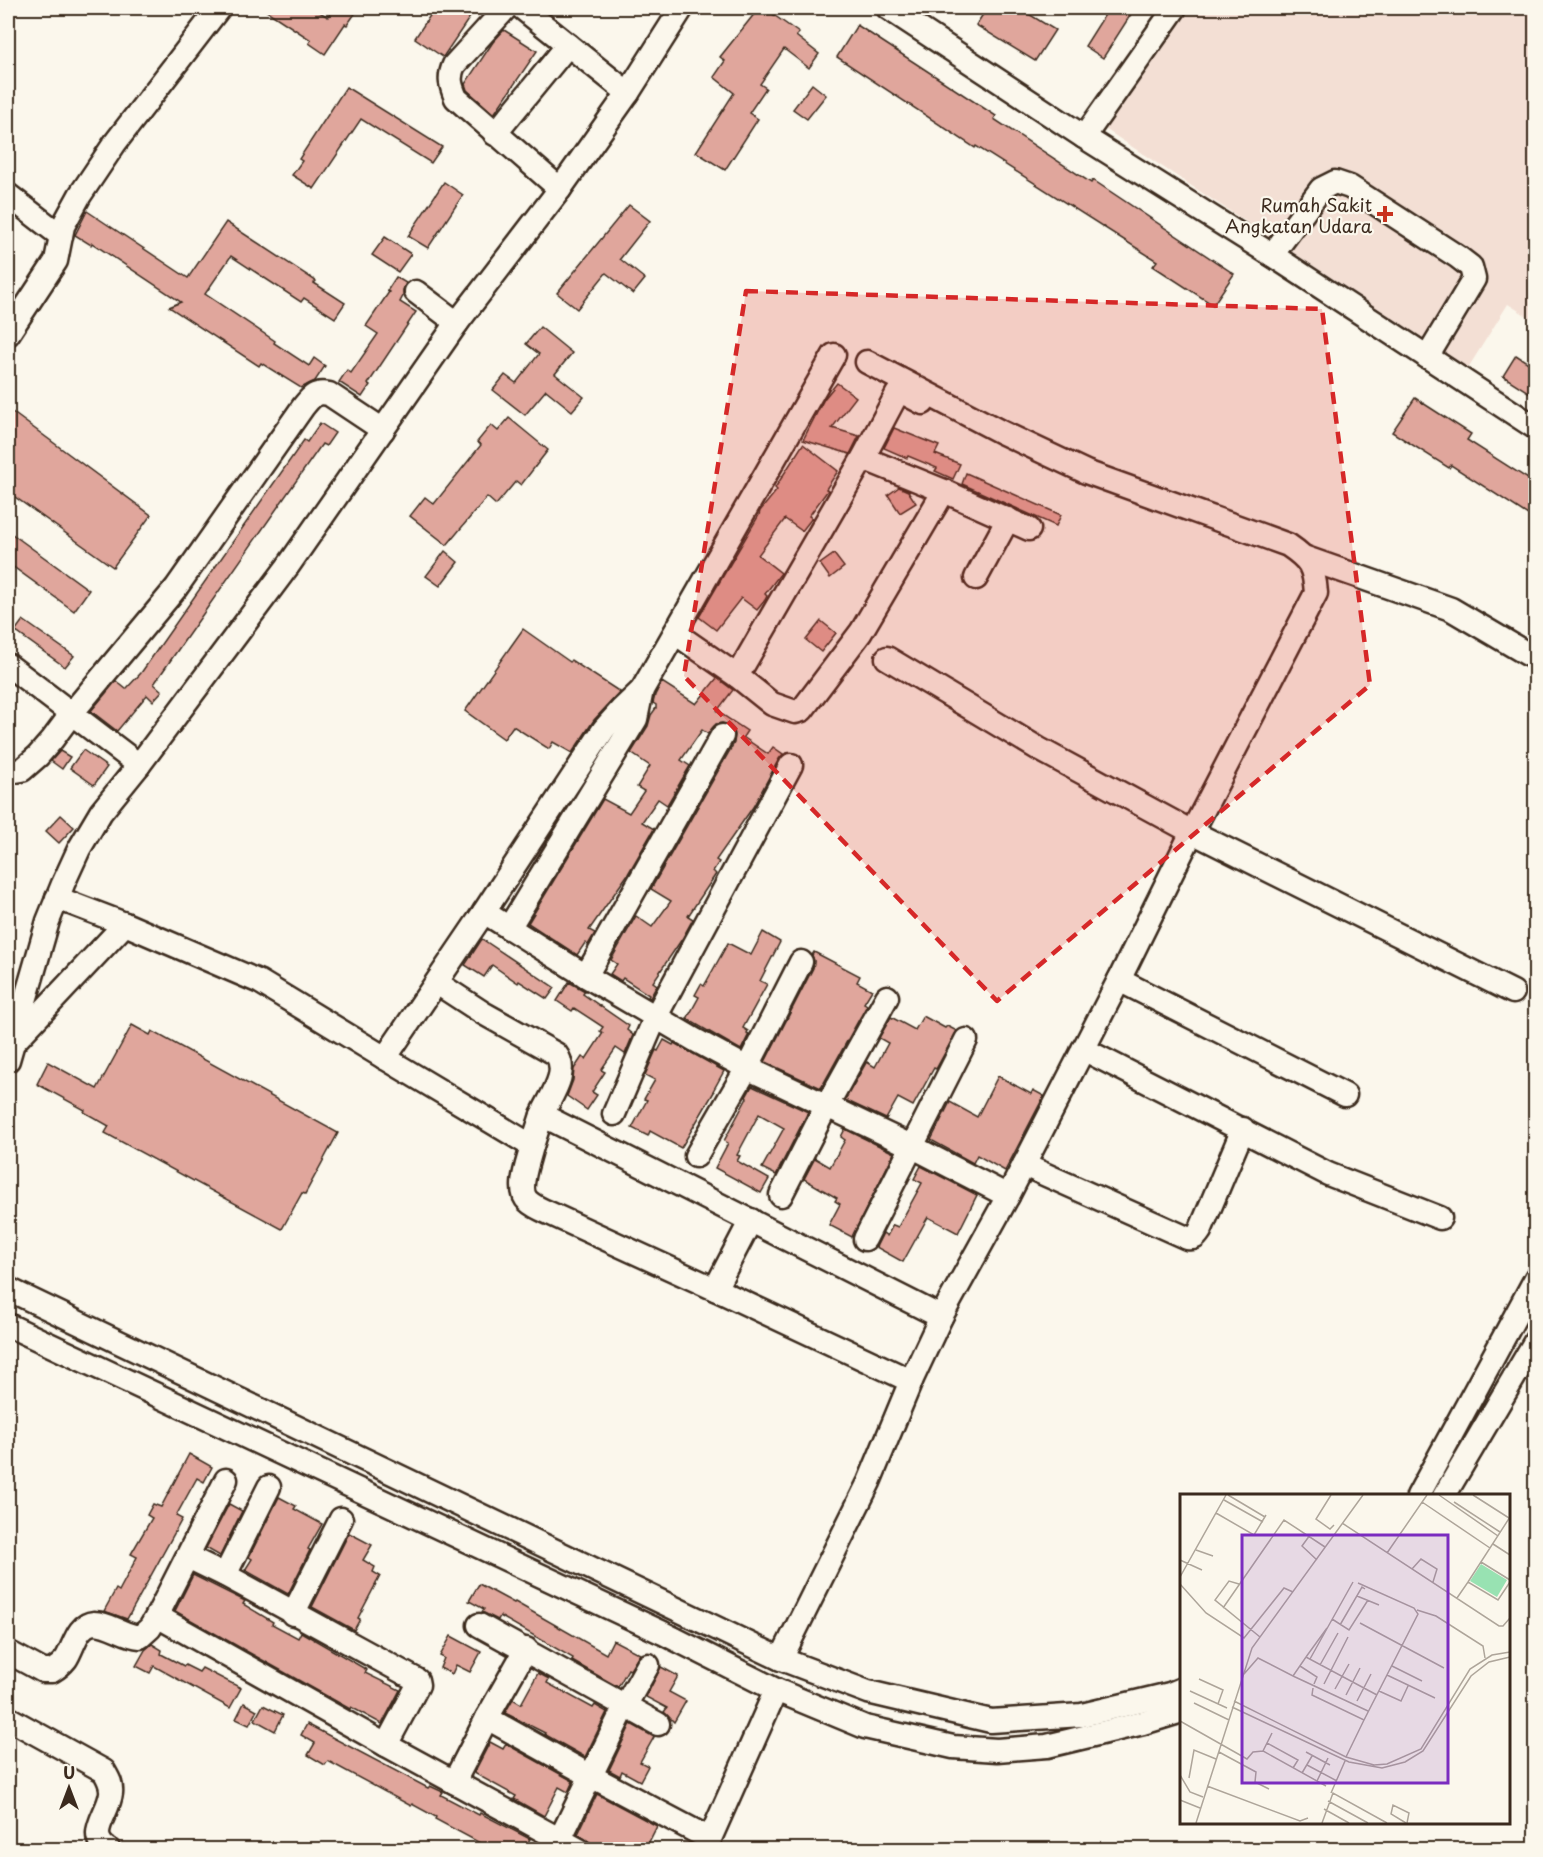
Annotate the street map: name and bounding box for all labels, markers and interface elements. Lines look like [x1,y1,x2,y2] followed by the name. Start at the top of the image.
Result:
[1225,191,1373,239] place label: Rumah Sakit Angkatan Udara
[1376,205,1394,223] marker: Rumah Sakit Angkatan Udara
[1180,1494,1510,1824] inset map
[39,1758,99,1818] north arrow
[63,1760,75,1784] text: U

